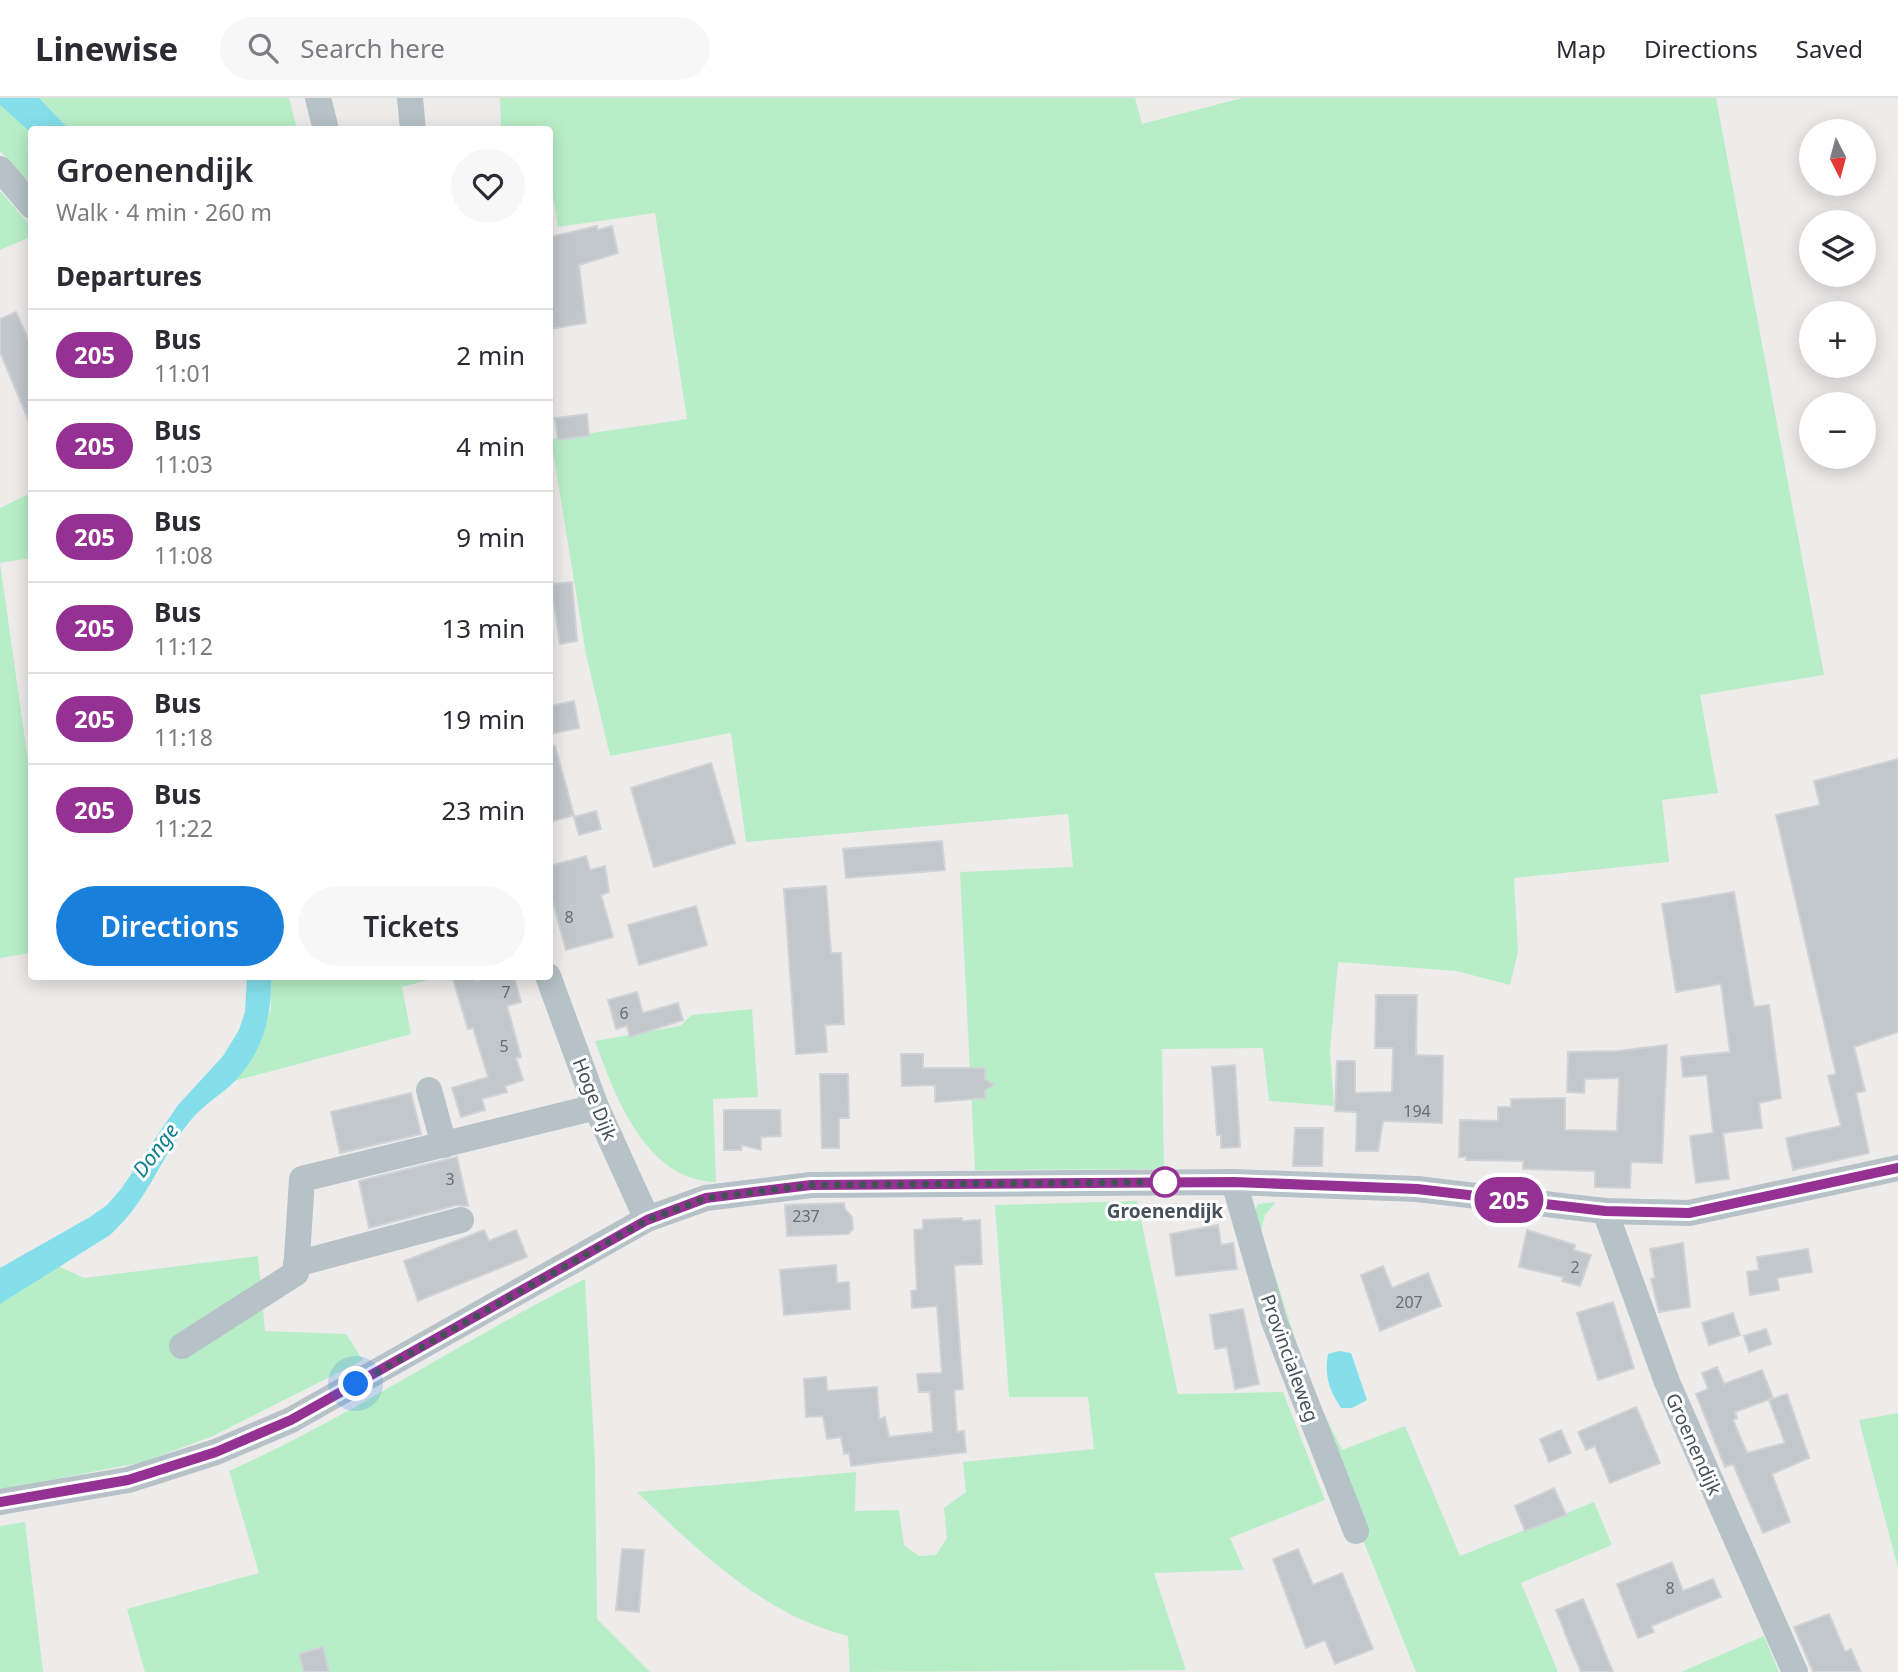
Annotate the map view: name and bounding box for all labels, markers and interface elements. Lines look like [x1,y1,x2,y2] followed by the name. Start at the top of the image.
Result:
[220,17,710,80] search box
[35,26,178,71] text: Linewise
[244,29,282,67] icon: search
[300,30,445,66] text: Search here
[1556,32,1606,65] text: Map
[1644,32,1758,65] text: Directions
[1796,32,1863,65] text: Saved
[1799,119,1876,196] north arrow
[1799,119,1876,469] map controls
[56,147,253,192] text: Groenendijk
[451,149,525,223] button: heart
[56,196,272,228] text: Walk · 4 min · 260 m
[1799,210,1876,287] button: layers
[56,258,202,294] text: Departures
[1799,301,1876,378] button: +
[154,321,201,357] text: Bus
[456,337,525,373] text: 2 min
[74,338,115,371] text: 205
[154,357,213,389] text: 11:01
[1799,392,1876,469] button: −
[154,412,201,448] text: Bus
[456,428,525,464] text: 4 min
[74,429,115,462] text: 205
[154,448,213,480] text: 11:03
[154,503,201,539] text: Bus
[456,519,525,555] text: 9 min
[74,520,115,553] text: 205
[154,539,213,571] text: 11:08
[154,594,201,630] text: Bus
[441,610,525,646] text: 13 min
[74,611,115,644] text: 205
[154,630,213,662] text: 11:12
[154,685,201,721] text: Bus
[441,701,525,737] text: 19 min
[74,702,115,735] text: 205
[154,721,213,753] text: 11:18
[154,776,201,812] text: Bus
[441,792,525,828] text: 23 min
[74,793,115,826] text: 205
[154,812,213,844] text: 11:22
[56,886,284,966] button: Directions
[298,886,525,966] button: Tickets
[564,906,574,928] house number: 8
[501,981,511,1003] house number: 7
[619,1002,629,1024] house number: 6
[499,1035,509,1057] house number: 5
[567,1054,623,1144] street label: Hoge Dijk
[1403,1100,1431,1122] house number: 194
[126,1117,184,1183] water label: Donge
[1150,1167,1180,1197] marker: Groenendijk
[445,1168,455,1190] house number: 3
[1469,1177,1549,1223] line badge: 205
[1488,1183,1530,1216] text: 205
[1107,1198,1223,1224] place label: Groenendijk
[792,1205,820,1227] house number: 237
[1570,1256,1580,1278] house number: 2
[1255,1291,1325,1425] street label: Provincialeweg
[1395,1291,1423,1313] house number: 207
[338,1366,373,1401] your location
[1660,1389,1728,1499] street label: Groenendijk
[1665,1577,1675,1599] house number: 8

